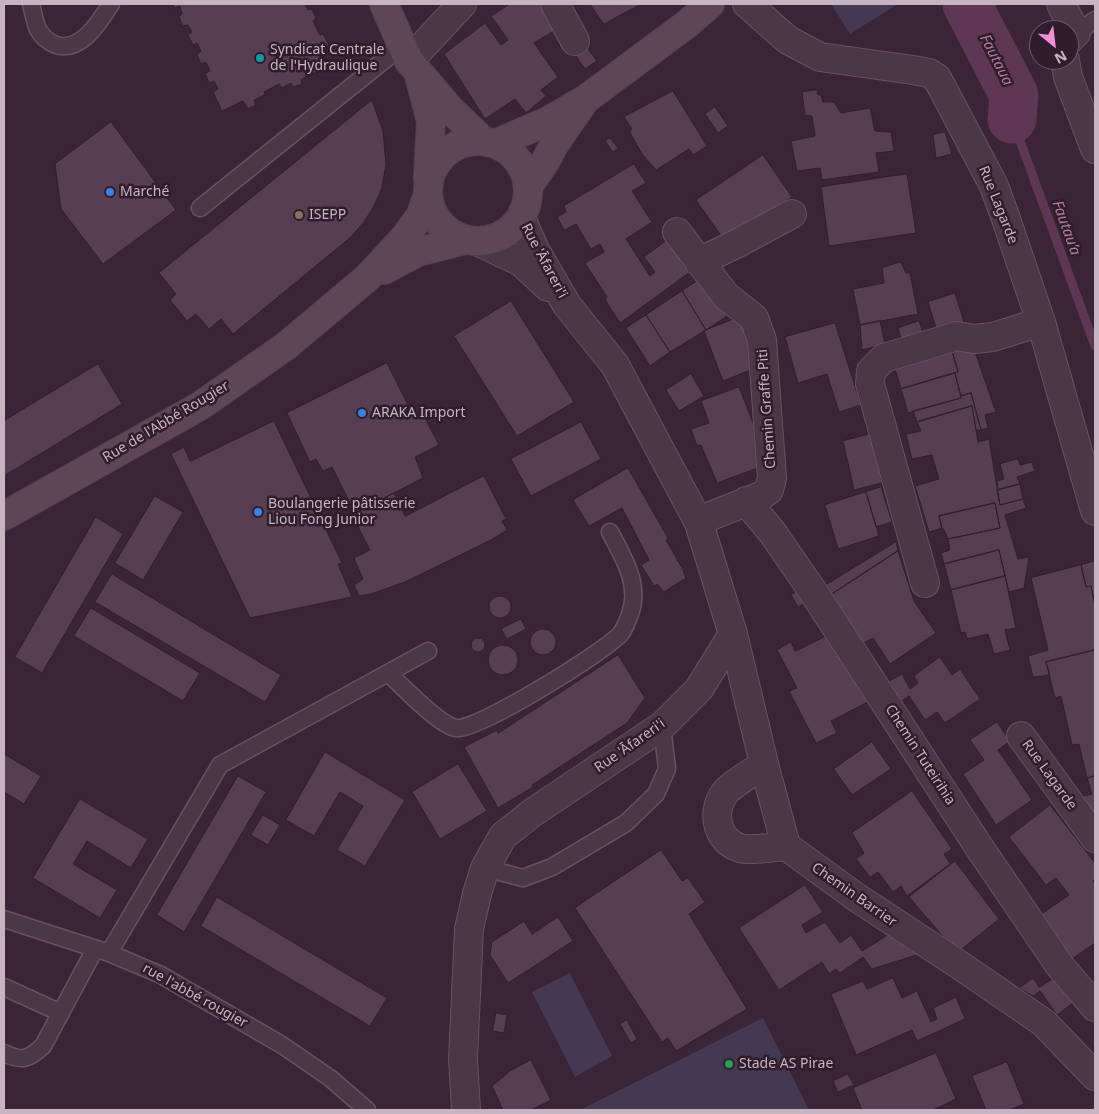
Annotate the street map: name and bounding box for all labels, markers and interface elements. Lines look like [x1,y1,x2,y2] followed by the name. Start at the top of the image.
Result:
[1029,20,1079,70] north arrow
[975,31,1017,89] water label: Fautaua
[270,42,384,74] place label: Syndicat Centrale de l'Hydraulique
[1051,47,1071,69] text: N
[254,52,266,64] marker: Syndicat Centrale de l'Hydraulique
[975,164,1021,246] street label: Rue Lagarde
[120,184,169,200] place label: Marché
[104,186,116,198] marker: Marché
[1048,198,1084,258] water label: Fautau’a
[309,207,346,223] place label: ISEPP
[293,209,305,221] marker: ISEPP
[517,221,571,301] street label: Rue 'Āfareri'i
[754,349,780,469] street label: Chemin Graffe Piti
[100,378,232,466] street label: Rue de l'Abbé Rougier
[372,405,466,421] place label: ARAKA Import
[356,407,368,419] marker: ARAKA Import
[268,496,416,528] place label: Boulangerie pâtisserie Liou Fong Junior
[252,506,264,518] marker: Boulangerie pâtisserie Liou Fong Junior
[881,702,959,808] street label: Chemin Tuteirihia
[592,716,668,776] street label: Rue 'Āfareri'i
[1018,737,1080,813] street label: Rue Lagarde
[808,859,900,931] street label: Chemin Barrier
[140,960,250,1032] street label: rue l'abbé rougier
[739,1056,833,1072] place label: Stade AS Pirae
[723,1058,735,1070] marker: Stade AS Pirae

